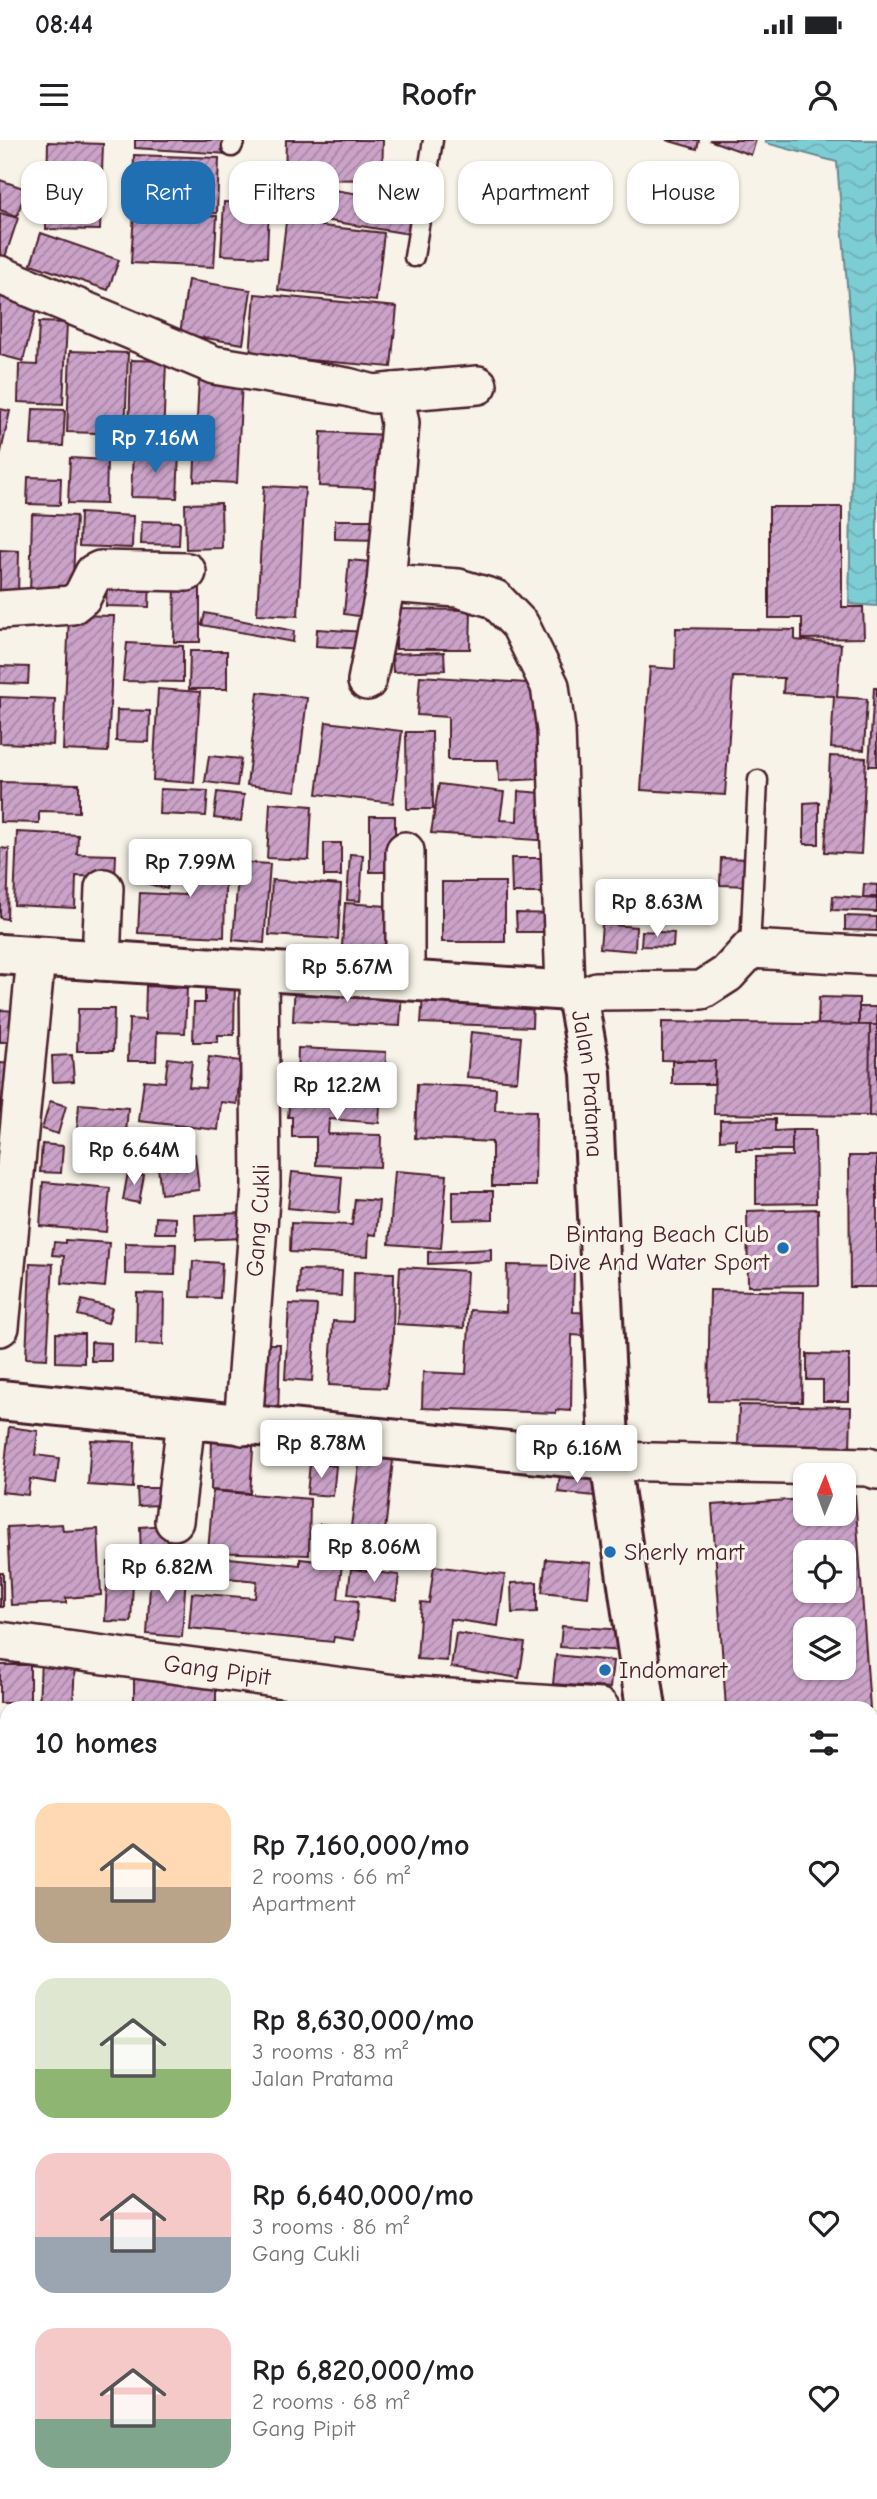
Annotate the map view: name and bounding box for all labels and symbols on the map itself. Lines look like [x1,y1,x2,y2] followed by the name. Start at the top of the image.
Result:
[83,416,227,475] pin: Rp 7.16M
[118,840,262,899] pin: Rp 7.99M
[585,880,729,939] pin: Rp 8.63M
[275,944,419,1004] pin: Rp 5.67M
[566,1008,609,1158] street label: Jalan Pratama
[265,1062,409,1122] pin: Rp 12.2M
[62,1128,206,1187] pin: Rp 6.64M
[240,1164,275,1278] street label: Gang Cukli
[549,1220,770,1276] place label: Bintang Beach Club Dive And Water Sport
[775,1240,791,1256] marker: Bintang Beach Club Dive And Water Sport
[249,1420,393,1480] pin: Rp 8.78M
[505,1426,649,1485] pin: Rp 6.16M
[793,1463,856,1526] north arrow
[302,1524,446,1584] pin: Rp 8.06M
[624,1538,745,1566] place label: Sherly mart
[95,1544,239,1604] pin: Rp 6.82M
[602,1544,618,1560] marker: Sherly mart
[162,1649,273,1691] street label: Gang Pipit
[619,1656,728,1684] place label: Indomaret
[597,1662,613,1678] marker: Indomaret

